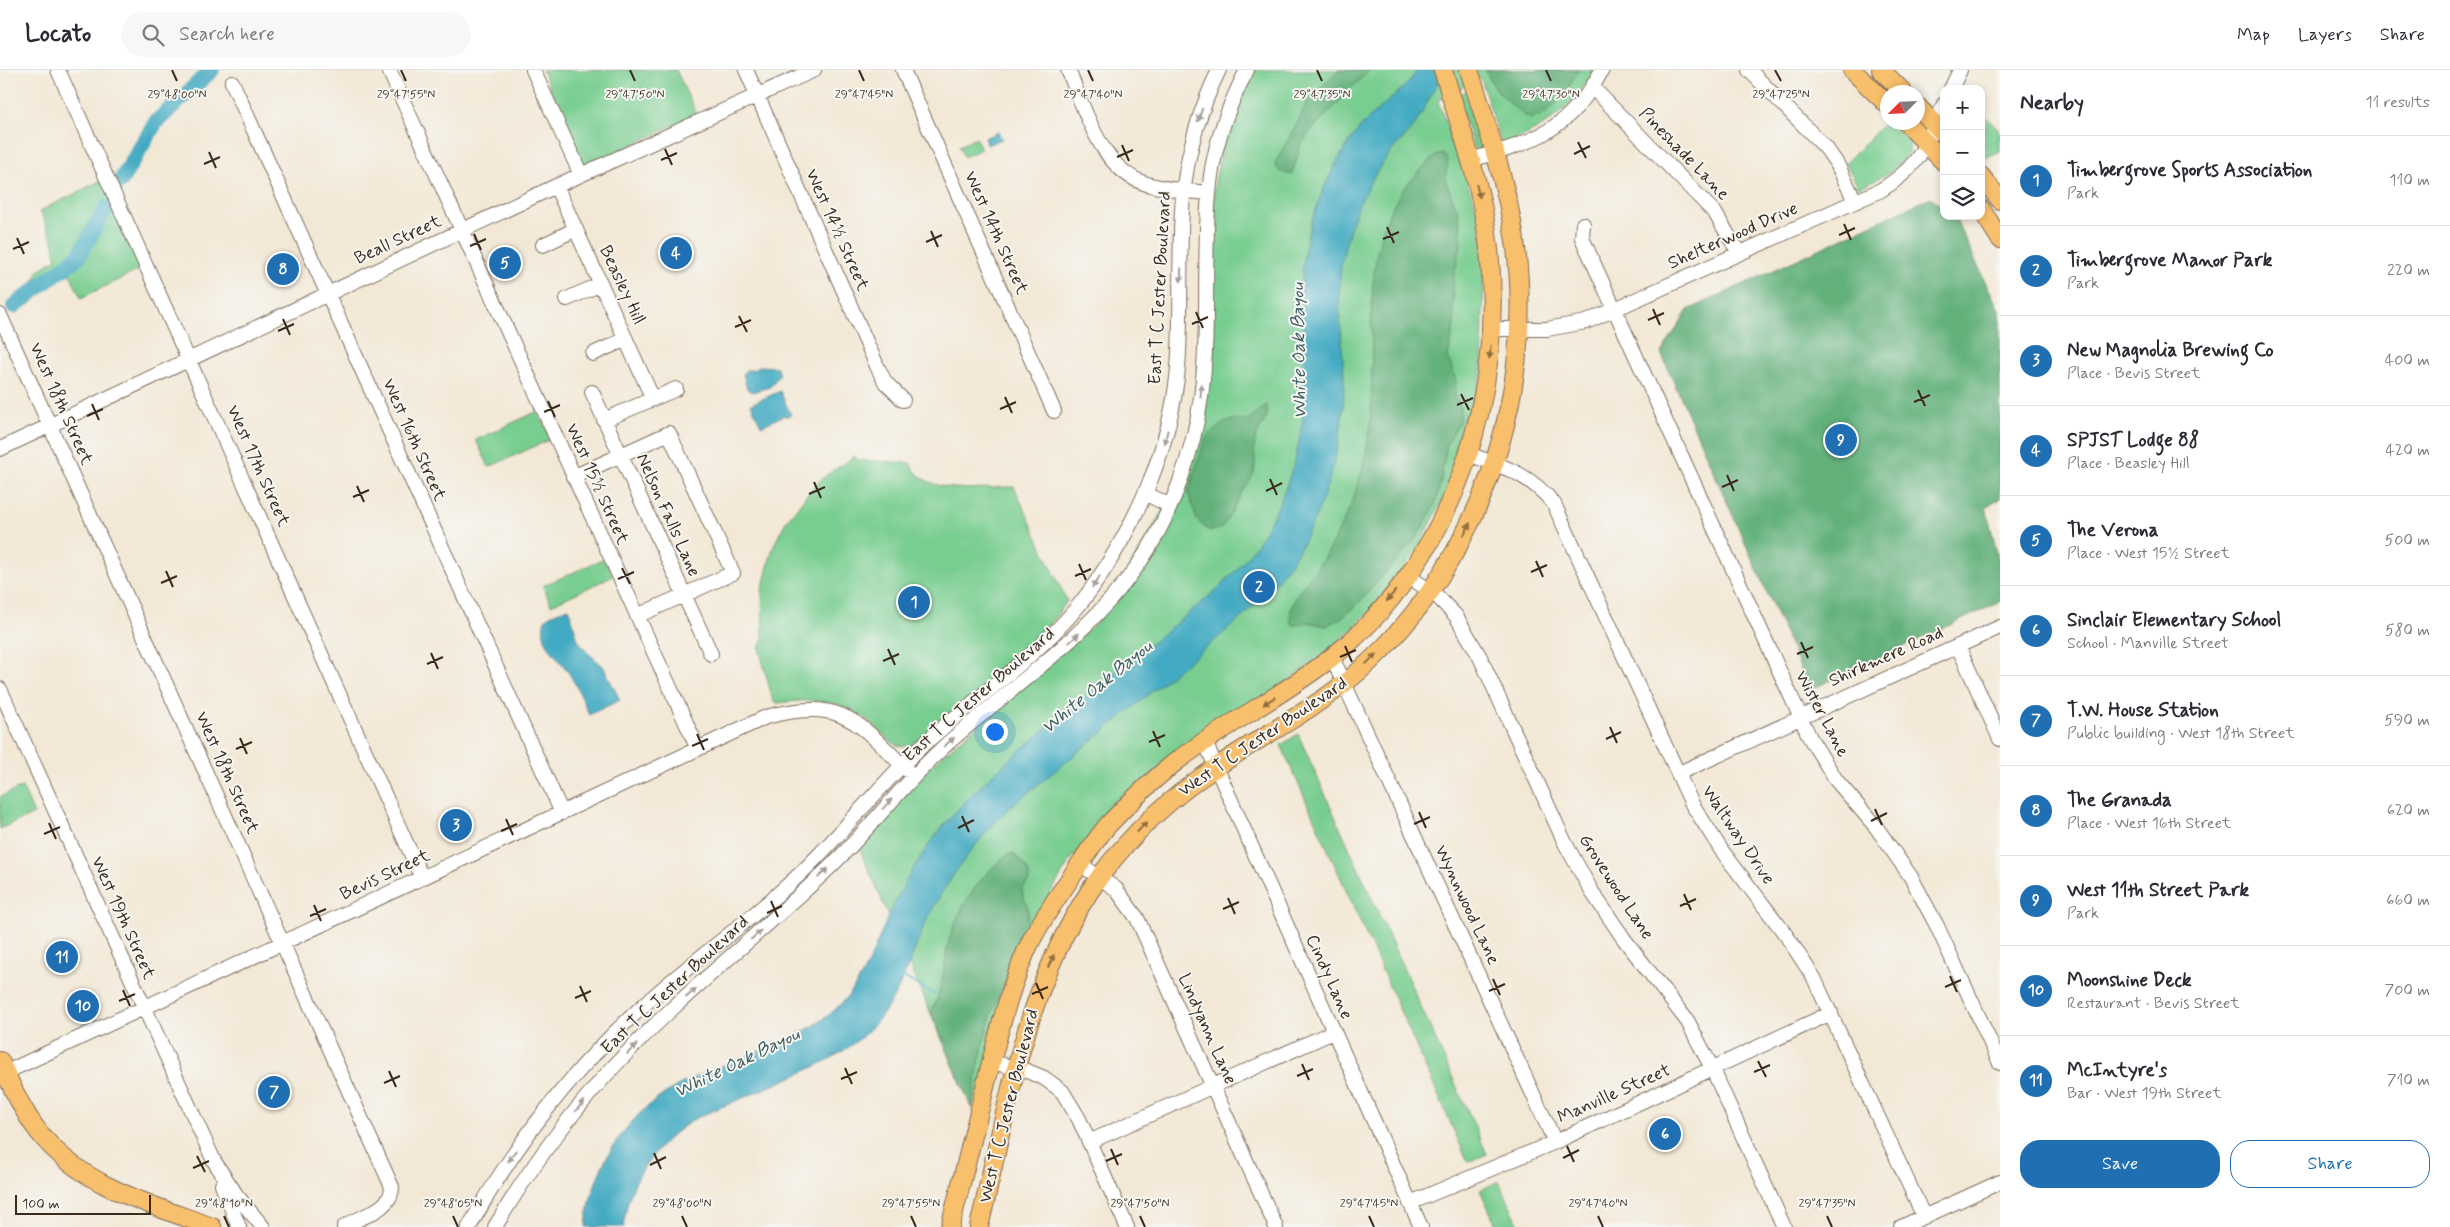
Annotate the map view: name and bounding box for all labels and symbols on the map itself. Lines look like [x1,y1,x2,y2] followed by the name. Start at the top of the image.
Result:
[1880,85,1925,130] north arrow
[147,87,207,103] text: 29°48'00"N
[377,87,435,103] text: 29°47'55"N
[605,87,665,103] text: 29°47'50"N
[835,87,893,103] text: 29°47'45"N
[1064,87,1122,103] text: 29°47'40"N
[1294,87,1350,103] text: 29°47'35"N
[1522,87,1580,103] text: 29°47'30"N
[1752,87,1810,103] text: 29°47'25"N
[1633,102,1735,206] street label: Pineshade Lane
[1196,108,1204,123] one-way arrow
[799,165,875,295] street label: West 14½ Street
[958,168,1034,299] street label: West 14th Street
[1474,183,1482,198] one-way arrow
[1143,191,1177,385] street label: East T C Jester Boulevard
[1664,197,1802,275] street label: Shelterwood Drive
[351,209,446,271] street label: Beall Street
[660,234,692,272] pin: 4
[593,242,651,328] street label: Beasley Hill
[489,244,521,282] pin: 5
[267,250,299,288] pin: 8
[1177,268,1185,284] one-way arrow
[1285,281,1313,419] water label: White Oak Bayou
[23,339,99,469] street label: West 18th Street
[1486,344,1494,360] one-way arrow
[376,375,452,505] street label: West 16th Street
[1198,382,1206,398] one-way arrow
[221,402,296,531] street label: West 17th Street
[560,420,635,549] street label: West 15½ Street
[1825,421,1857,459] pin: 9
[1162,429,1170,444] one-way arrow
[630,450,706,580] street label: Nelson Falls Lane
[1463,522,1471,536] one-way arrow
[1243,568,1275,606] pin: 2
[1091,576,1101,589] one-way arrow
[898,583,930,621] pin: 1
[1386,590,1397,603] one-way arrow
[1825,621,1947,693] street label: Shirkmere Road
[898,622,1060,768] street label: East T C Jester Boulevard
[1067,632,1079,644] one-way arrow
[1036,633,1159,740] water label: White Oak Bayou
[1365,654,1377,666] one-way arrow
[1789,667,1855,761] street label: Wister Lane
[1174,671,1352,803] street label: West T C Jester Boulevard
[1262,697,1275,706] one-way arrow
[189,708,265,838] street label: West 18th Street
[982,719,1008,745] your location
[942,737,955,748] one-way arrow
[1696,781,1780,889] street label: Waltway Drive
[881,799,893,811] one-way arrow
[440,806,472,844] pin: 3
[1136,821,1148,833] one-way arrow
[1573,830,1659,944] street label: Grovewood Lane
[1429,841,1505,969] street label: Wynnwood Lane
[336,844,434,906] street label: Bevis Street
[85,853,161,984] street label: West 19th Street
[817,867,829,879] one-way arrow
[596,910,754,1060] street label: East T C Jester Boulevard
[749,929,761,941] one-way arrow
[1300,931,1358,1023] street label: Cindy Lane
[46,938,78,976] pin: 11
[1048,954,1056,968] one-way arrow
[1172,970,1242,1088] street label: Lindyann Lane
[67,987,99,1025] pin: 10
[685,987,697,999] one-way arrow
[973,1006,1045,1206] street label: West T C Jester Boulevard
[670,1021,805,1104] water label: White Oak Bayou
[625,1043,637,1055] one-way arrow
[1554,1058,1674,1130] street label: Manville Street
[258,1073,290,1111] pin: 7
[574,1100,585,1113] one-way arrow
[1649,1115,1681,1153] pin: 6
[507,1149,517,1163] one-way arrow
[15,1192,151,1215] scale bar
[195,1196,253,1212] text: 29°48'10"N
[424,1196,482,1212] text: 29°48'05"N
[652,1196,712,1212] text: 29°48'00"N
[882,1196,940,1212] text: 29°47'55"N
[1110,1196,1170,1212] text: 29°47'50"N
[1340,1196,1398,1212] text: 29°47'45"N
[1569,1196,1627,1212] text: 29°47'40"N
[1799,1196,1855,1212] text: 29°47'35"N

